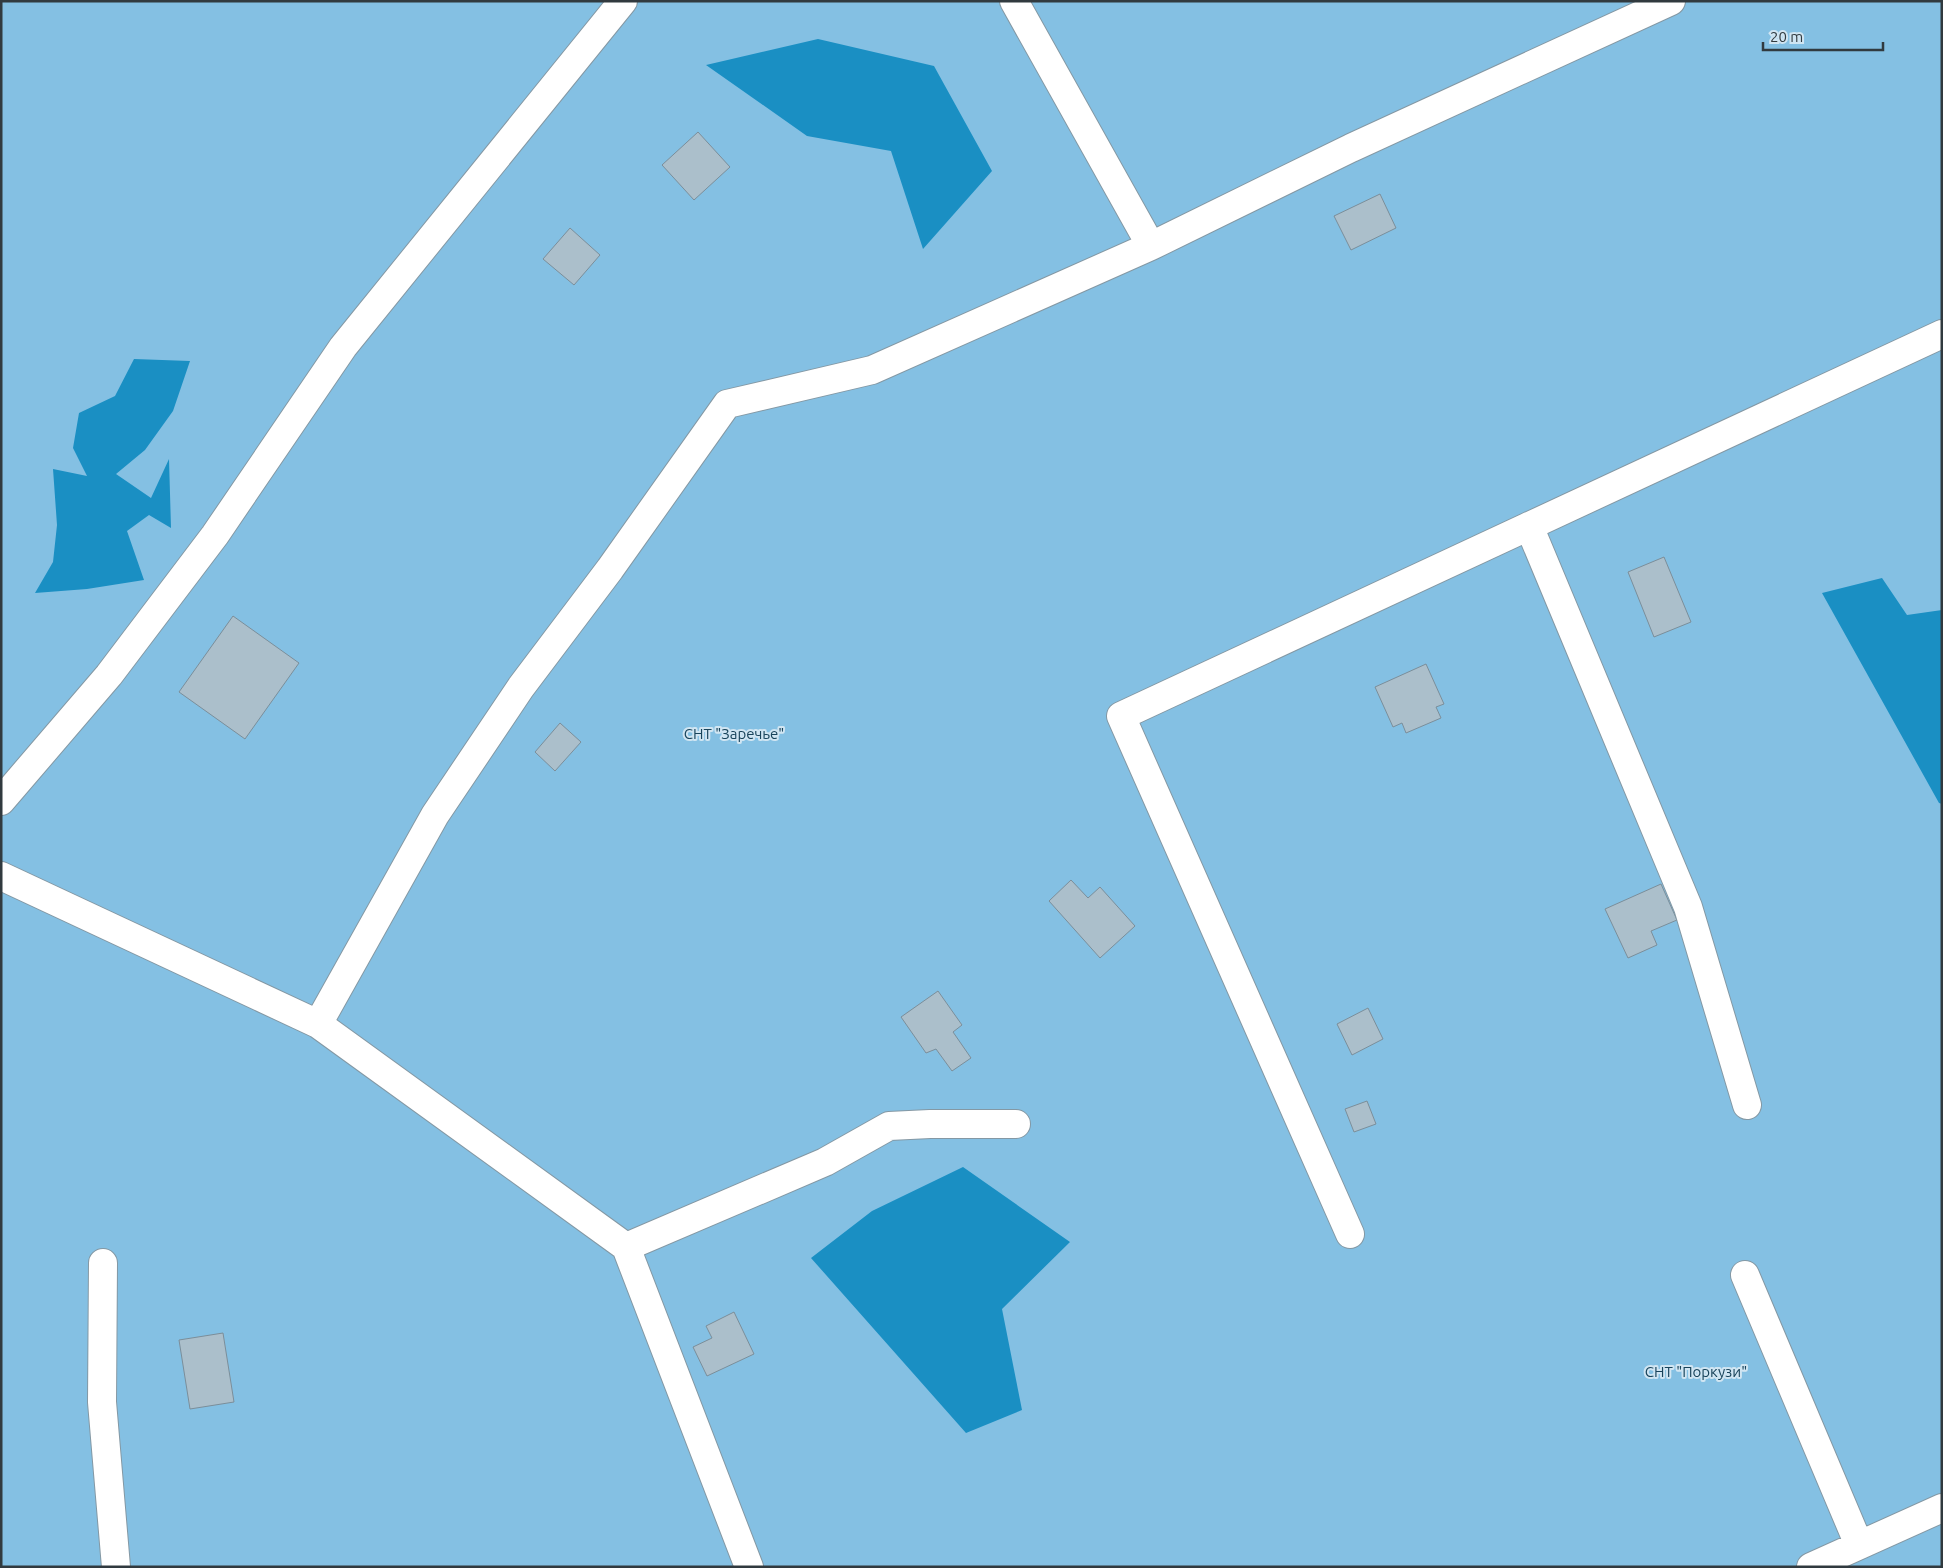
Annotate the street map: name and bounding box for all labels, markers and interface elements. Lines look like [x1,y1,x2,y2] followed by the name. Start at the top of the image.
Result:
[1763,20,1883,52] scale bar
[1770,28,1803,45] text: 20 m
[684,725,784,742] park label: СНТ "Заречье"
[1645,1363,1747,1380] park label: СНТ "Поркузи"

